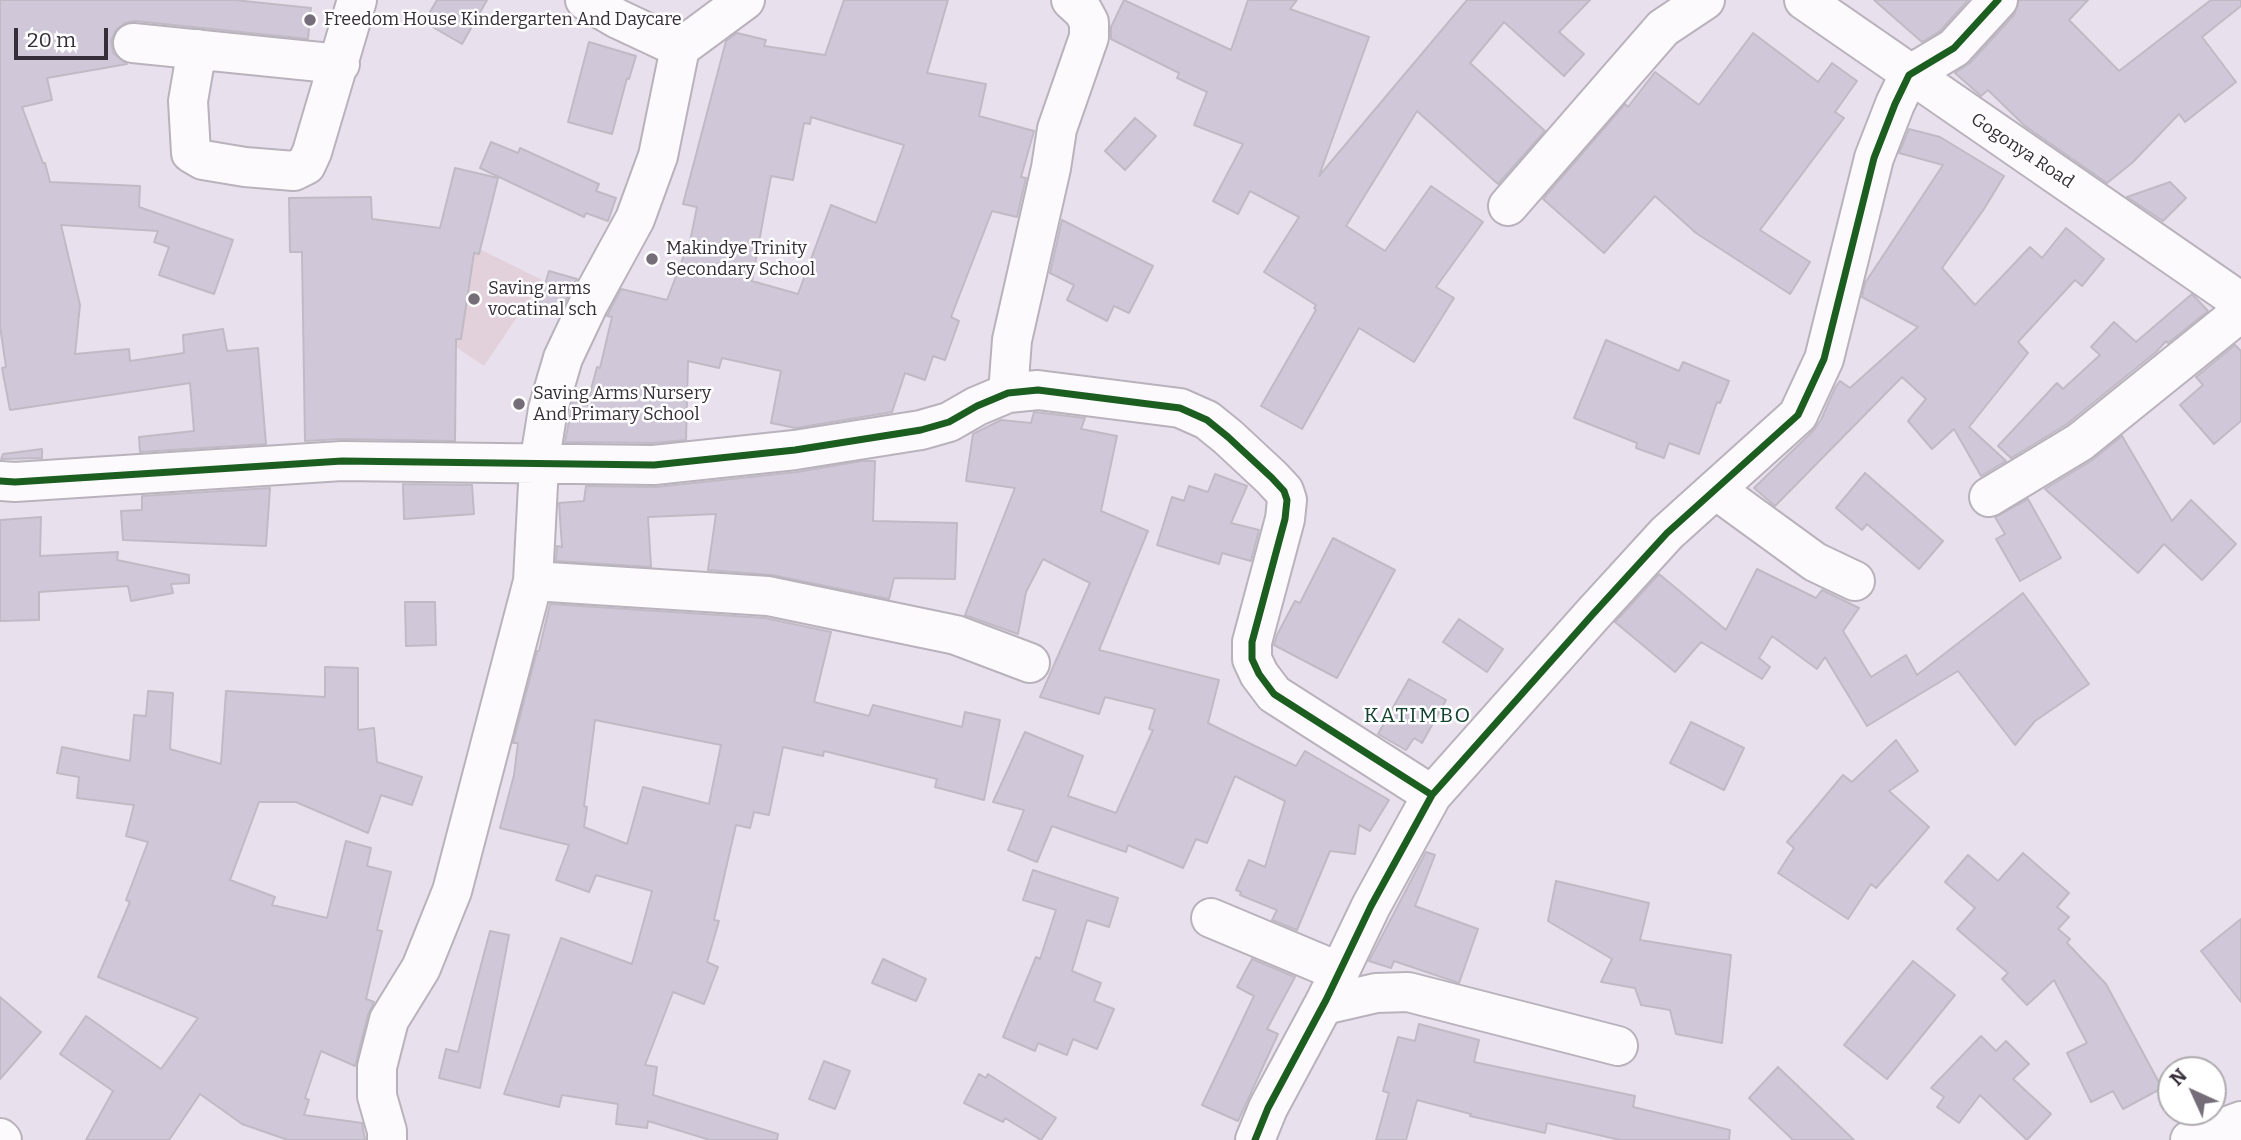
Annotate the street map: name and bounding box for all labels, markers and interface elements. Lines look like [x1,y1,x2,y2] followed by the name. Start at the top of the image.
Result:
[324,9,682,31] place label: Freedom House Kindergarten And Daycare
[302,12,318,28] marker: Freedom House Kindergarten And Daycare
[18,14,112,58] scale bar
[27,27,76,53] text: 20 m
[1966,109,2078,193] street label: Gogonya Road
[666,238,815,280] place label: Makindye Trinity Secondary School
[644,251,660,267] marker: Makindye Trinity Secondary School
[488,278,597,320] place label: Saving arms vocatinal sch
[466,291,482,307] marker: Saving arms vocatinal sch
[533,383,711,426] place label: Saving Arms Nursery And Primary School
[511,396,527,412] marker: Saving Arms Nursery And Primary School
[1365,703,1471,729] district label: KATIMBO
[2157,1056,2227,1126] north arrow
[2165,1064,2192,1091] text: N

